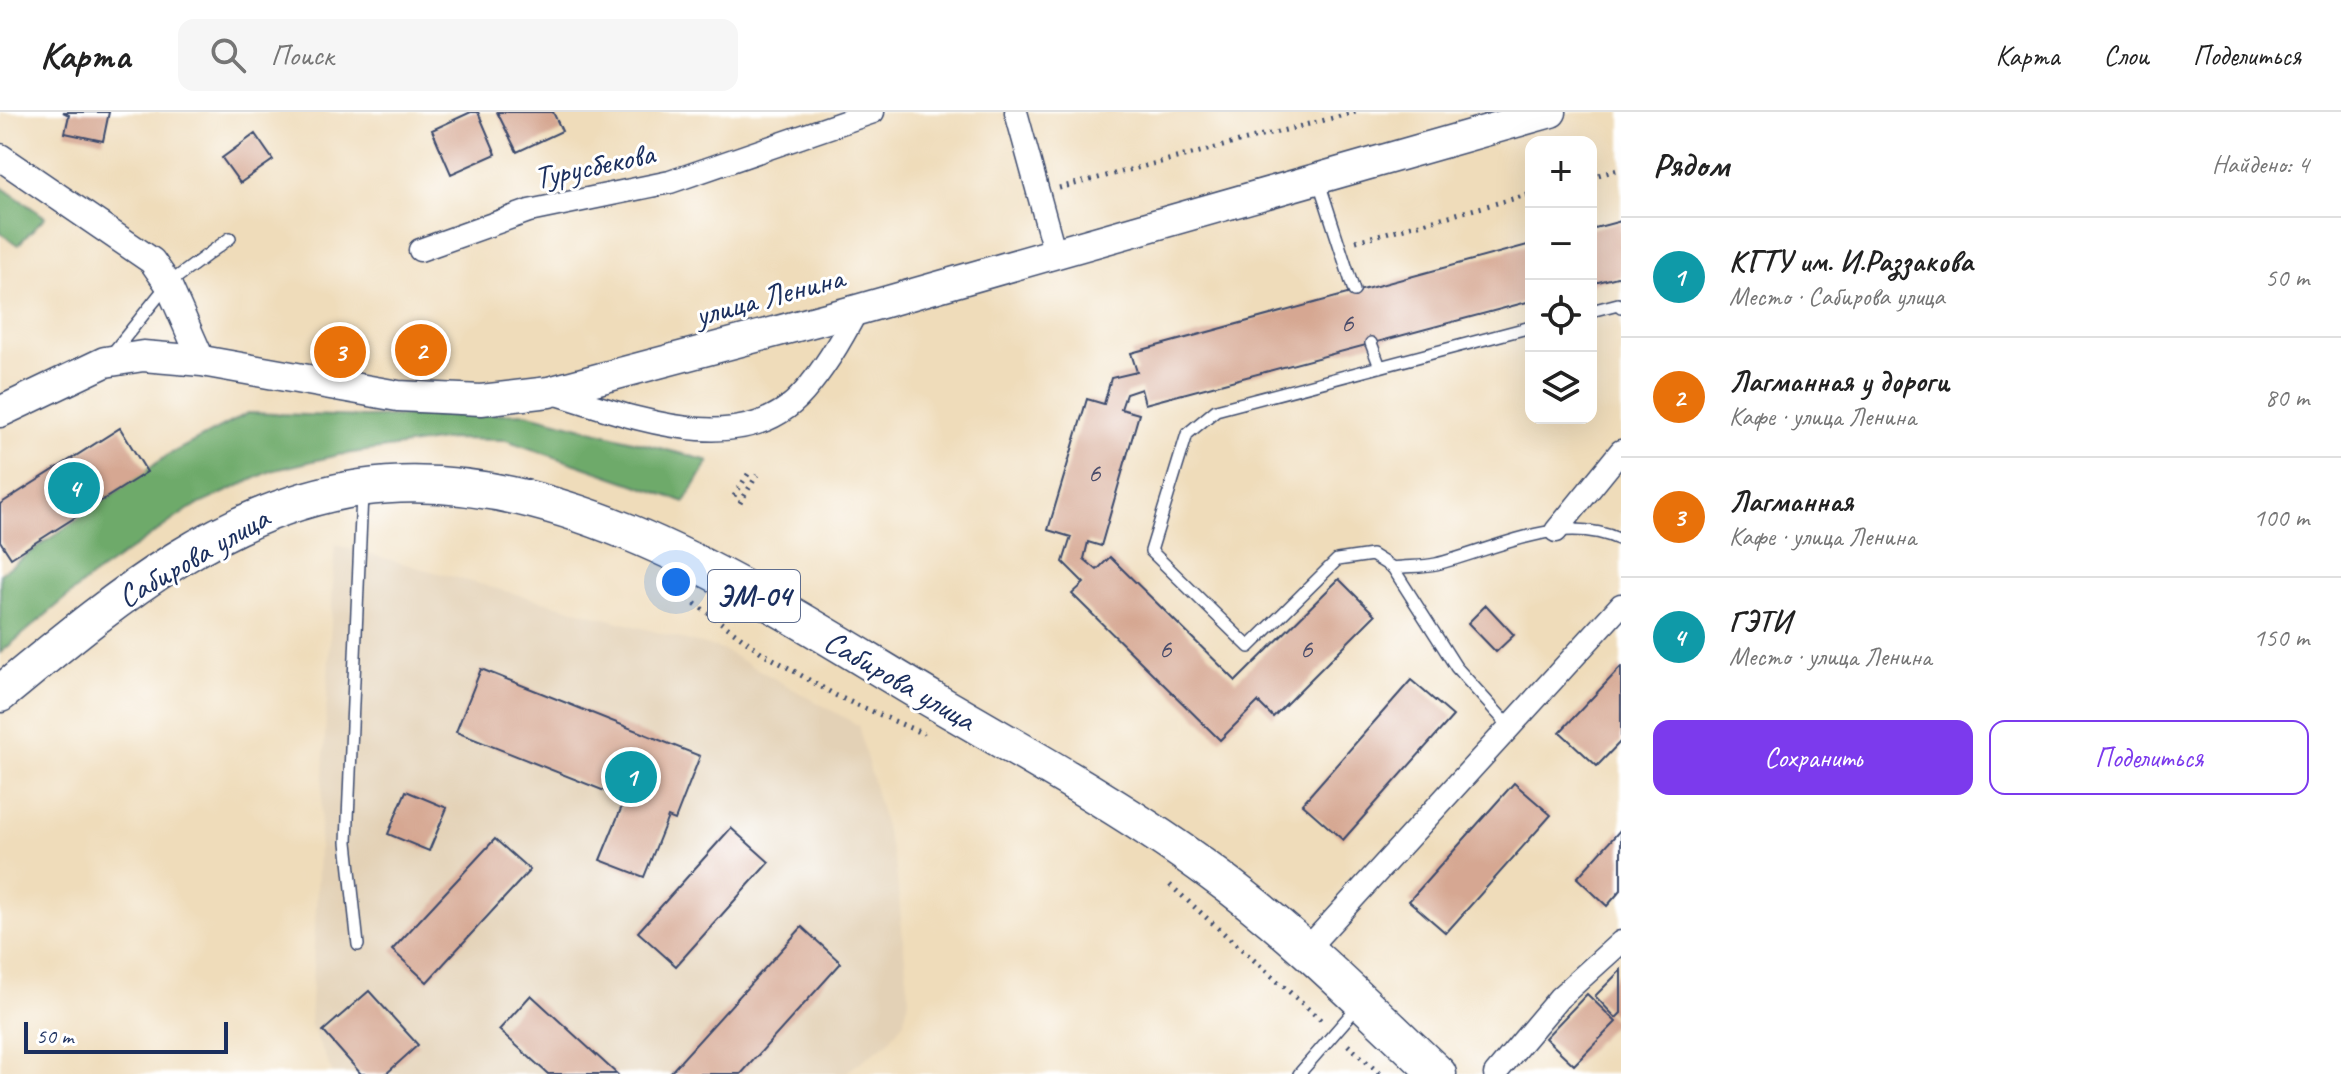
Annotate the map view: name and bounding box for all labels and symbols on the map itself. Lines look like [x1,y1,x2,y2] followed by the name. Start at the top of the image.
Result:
[530,132,660,198] street label: Турусбекова
[688,256,851,336] street label: улица Ленина
[1341,305,1355,340] house number: 6
[395,320,447,380] pin: 2
[314,322,366,382] pin: 3
[1088,455,1102,490] house number: 6
[48,458,100,518] pin: 4
[110,497,278,617] street label: Сабирова улица
[656,562,696,602] your location
[708,570,800,622] road number: ЭМ-04
[817,621,985,741] street label: Сабирова улица
[1159,631,1173,666] house number: 6
[1300,631,1314,666] house number: 6
[605,747,657,807] pin: 1
[24,1018,228,1054] scale bar

